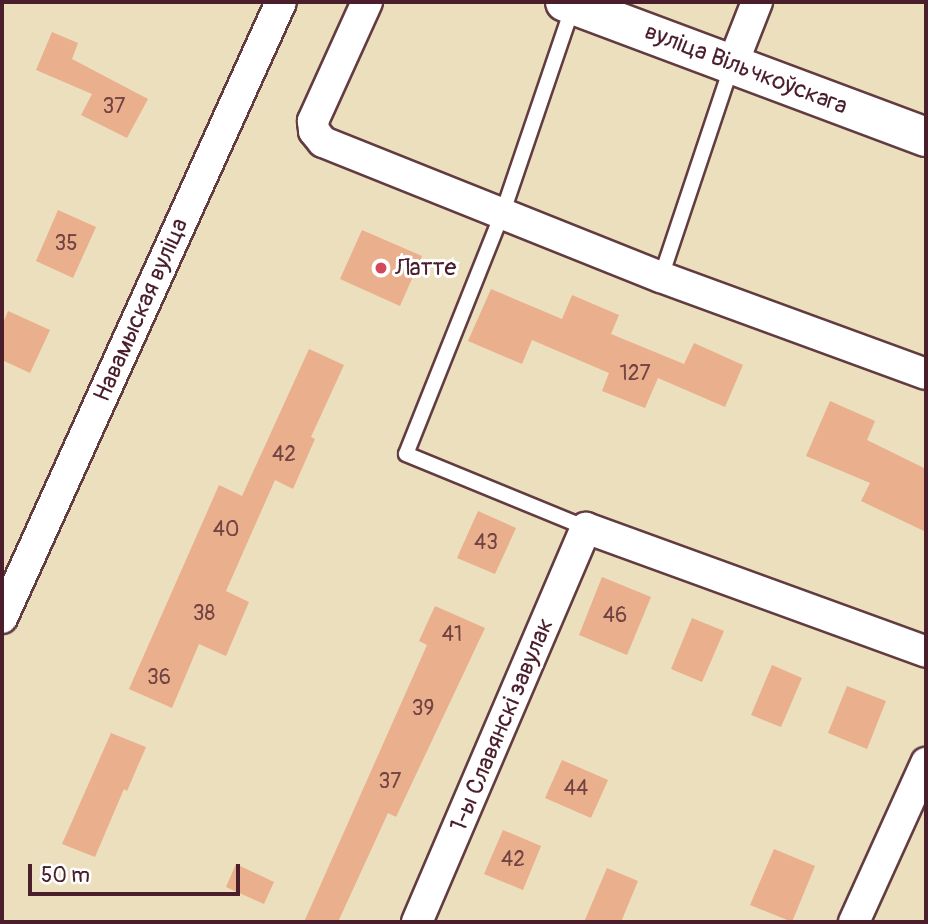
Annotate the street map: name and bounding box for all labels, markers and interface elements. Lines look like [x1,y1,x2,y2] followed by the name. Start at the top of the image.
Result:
[641,17,851,121] street label: вуліца Вільчкоўскага
[103,94,125,120] house number: 37
[88,214,194,406] street label: Навамыская вуліца
[54,231,78,257] house number: 35
[395,254,456,282] place label: Латте
[373,260,389,276] marker: Латте
[619,361,651,387] house number: 127
[272,442,296,468] house number: 42
[213,517,239,543] house number: 40
[474,530,498,556] house number: 43
[193,601,215,627] house number: 38
[603,603,627,629] house number: 46
[444,614,560,836] street label: 1-ы Славянскі завулак
[442,622,462,648] house number: 41
[147,665,171,691] house number: 36
[412,696,434,722] house number: 39
[379,769,401,795] house number: 37
[564,776,588,802] house number: 44
[501,847,525,873] house number: 42
[32,850,243,894] scale bar
[41,862,90,889] text: 50 m

